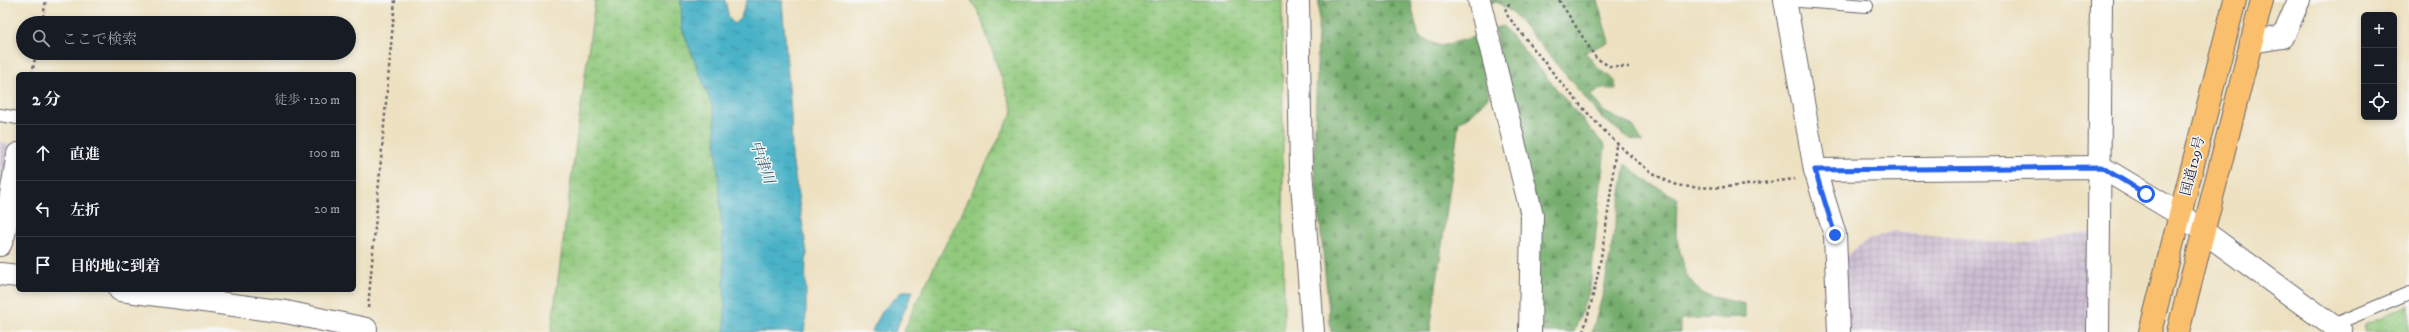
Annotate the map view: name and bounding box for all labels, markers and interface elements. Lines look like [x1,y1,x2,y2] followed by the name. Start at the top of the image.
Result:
[2361,12,2397,120] map controls
[2361,12,2397,48] button: +
[16,16,356,60] search box
[30,27,52,49] icon: search
[62,30,137,49] text: ここで検索
[2361,48,2397,84] button: −
[2361,84,2397,120] button: locate
[32,89,61,111] text: 2 分
[275,92,340,108] text: 徒歩 · 120 m
[2177,134,2209,198] street label: 国道129号
[745,138,779,188] water label: 中津川
[32,142,54,164] icon: ahead
[70,145,100,164] text: 直進
[309,145,340,161] text: 100 m
[2137,185,2155,203] route start
[32,198,54,220] icon: left
[70,201,100,220] text: 左折
[314,201,340,217] text: 20 m
[1826,226,1844,244] route end
[32,254,54,276] icon: arrive
[70,257,160,276] text: 目的地に到着

